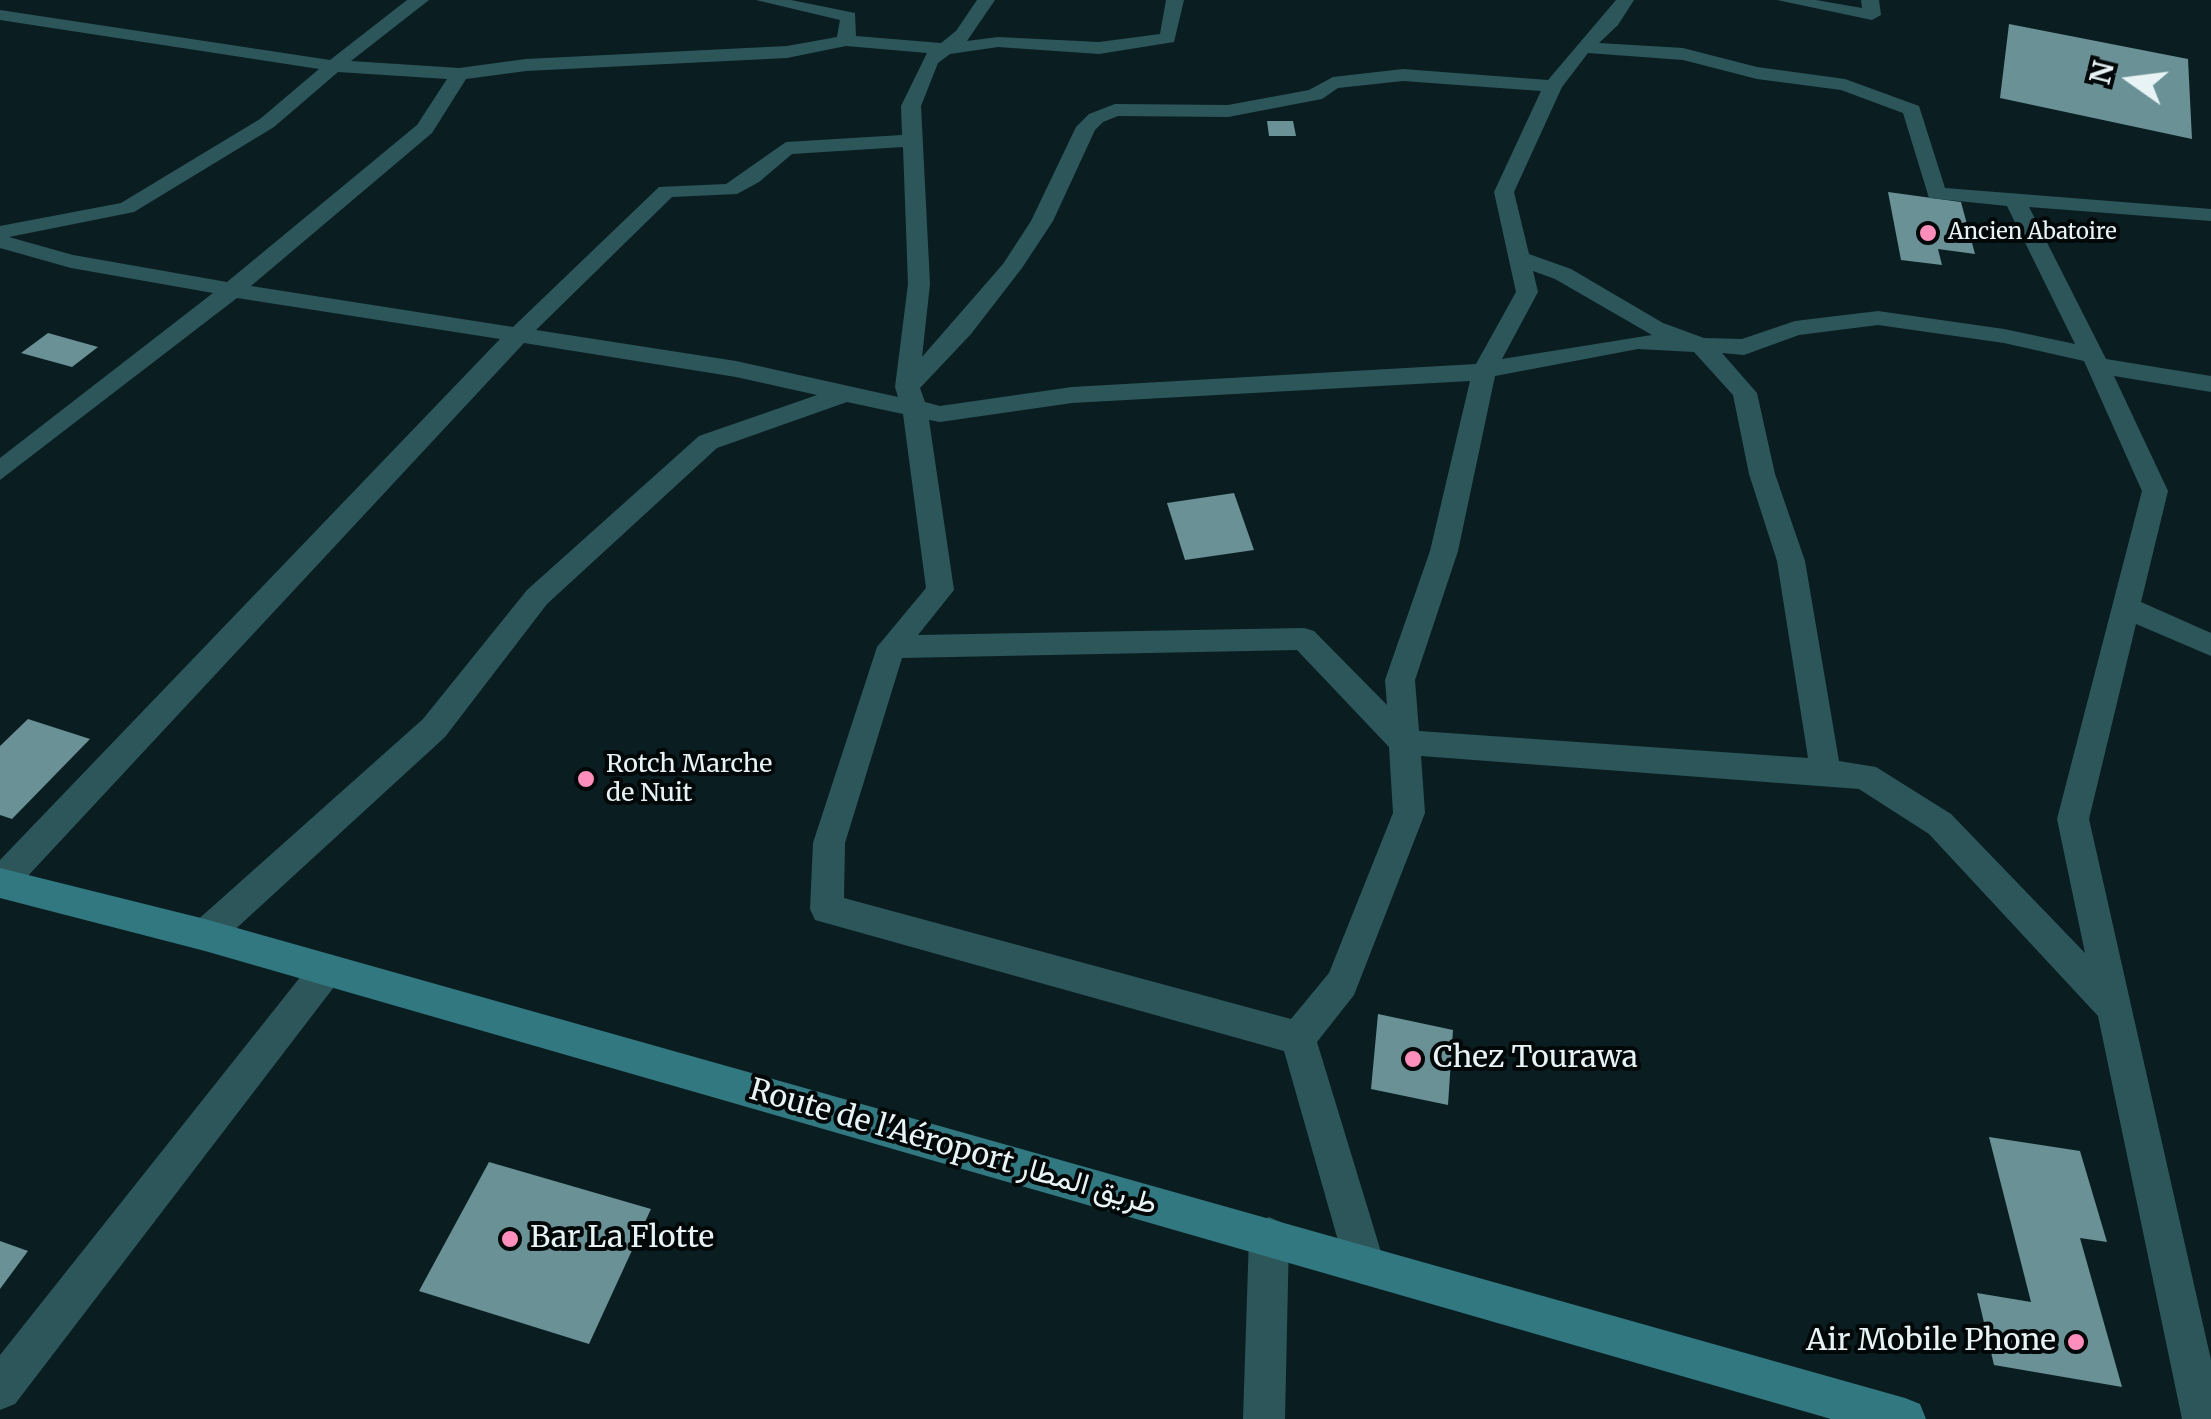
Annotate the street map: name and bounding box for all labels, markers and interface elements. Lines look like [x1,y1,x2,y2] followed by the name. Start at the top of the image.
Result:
[2081,30,2181,130] north arrow
[2082,58,2122,88] text: N
[1948,220,2117,246] place label: Ancien Abatoire
[1917,222,1939,244] marker: Ancien Abatoire
[606,750,772,809] place label: Rotch Marche de Nuit
[575,768,597,790] marker: Rotch Marche de Nuit
[1433,1041,1638,1077] place label: Chez Tourawa
[1402,1048,1424,1070] marker: Chez Tourawa
[745,1073,1161,1223] street label: Route de l'Aéroport طريق المطار
[530,1221,714,1257] place label: Bar La Flotte
[499,1228,521,1250] marker: Bar La Flotte
[1806,1324,2056,1360] place label: Air Mobile Phone
[2065,1331,2087,1353] marker: Air Mobile Phone

